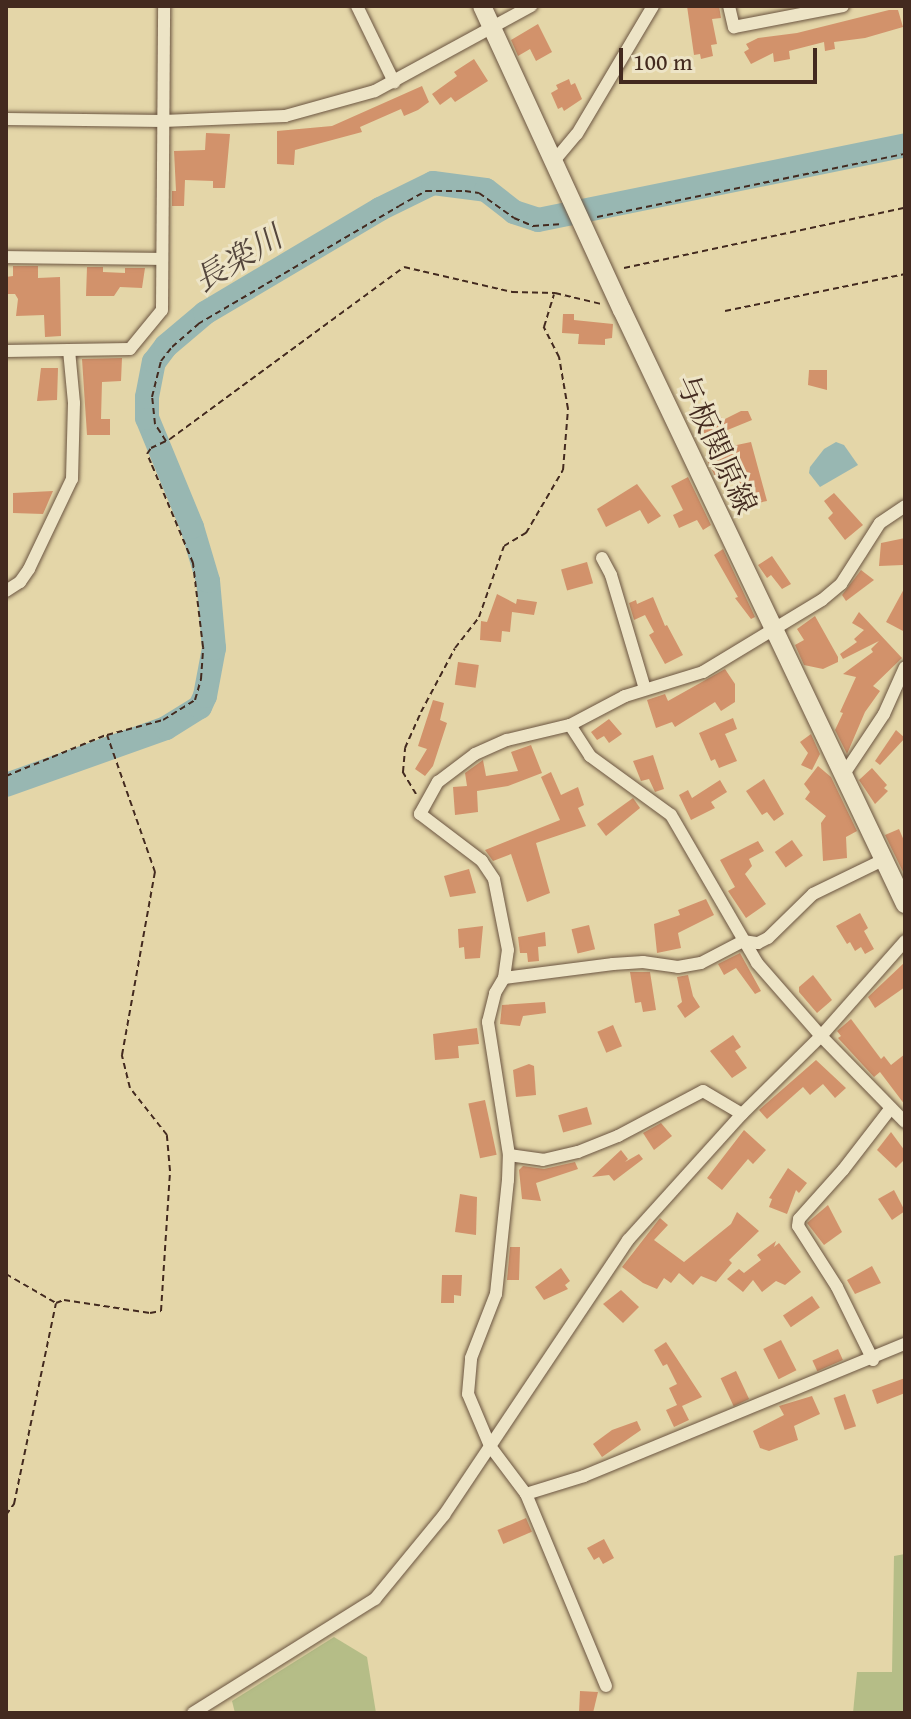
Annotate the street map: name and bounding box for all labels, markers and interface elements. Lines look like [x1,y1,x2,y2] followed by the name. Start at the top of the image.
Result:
[623,32,821,82] scale bar
[633,44,693,79] text: 100 m
[187,218,289,300] water label: 長楽川
[669,368,765,520] street label: 与板関原線

